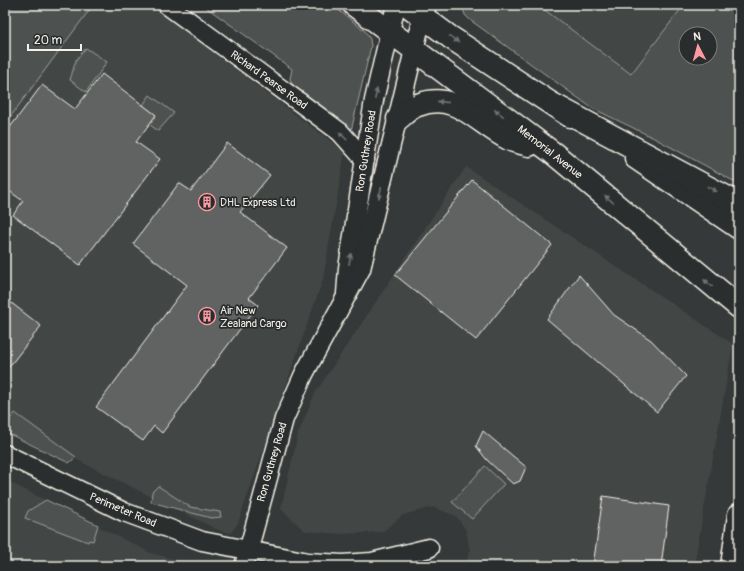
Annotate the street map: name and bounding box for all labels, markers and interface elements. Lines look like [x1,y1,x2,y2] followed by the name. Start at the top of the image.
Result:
[28,26,81,52] scale bar
[678,26,718,66] north arrow
[693,30,702,43] text: N
[34,33,63,48] text: 20 m
[449,35,459,43] one-way arrow
[228,48,310,112] street label: Richard Pearse Road
[373,88,379,100] one-way arrow
[437,99,449,105] one-way arrow
[353,109,379,193] street label: Ron Guthrey Road
[494,109,505,117] one-way arrow
[515,123,585,182] street label: Memorial Avenue
[338,131,347,141] one-way arrow
[706,186,718,193] one-way arrow
[377,187,383,199] one-way arrow
[197,192,217,212] building icon: DHL Express Ltd
[603,195,614,204] one-way arrow
[220,196,296,209] place label: DHL Express Ltd
[347,253,353,265] one-way arrow
[703,278,714,287] one-way arrow
[220,304,287,330] place label: Air New Zealand Cargo
[197,306,217,326] building icon: Air New Zealand Cargo
[254,421,290,503] street label: Ron Guthrey Road
[88,490,158,530] street label: Perimeter Road

